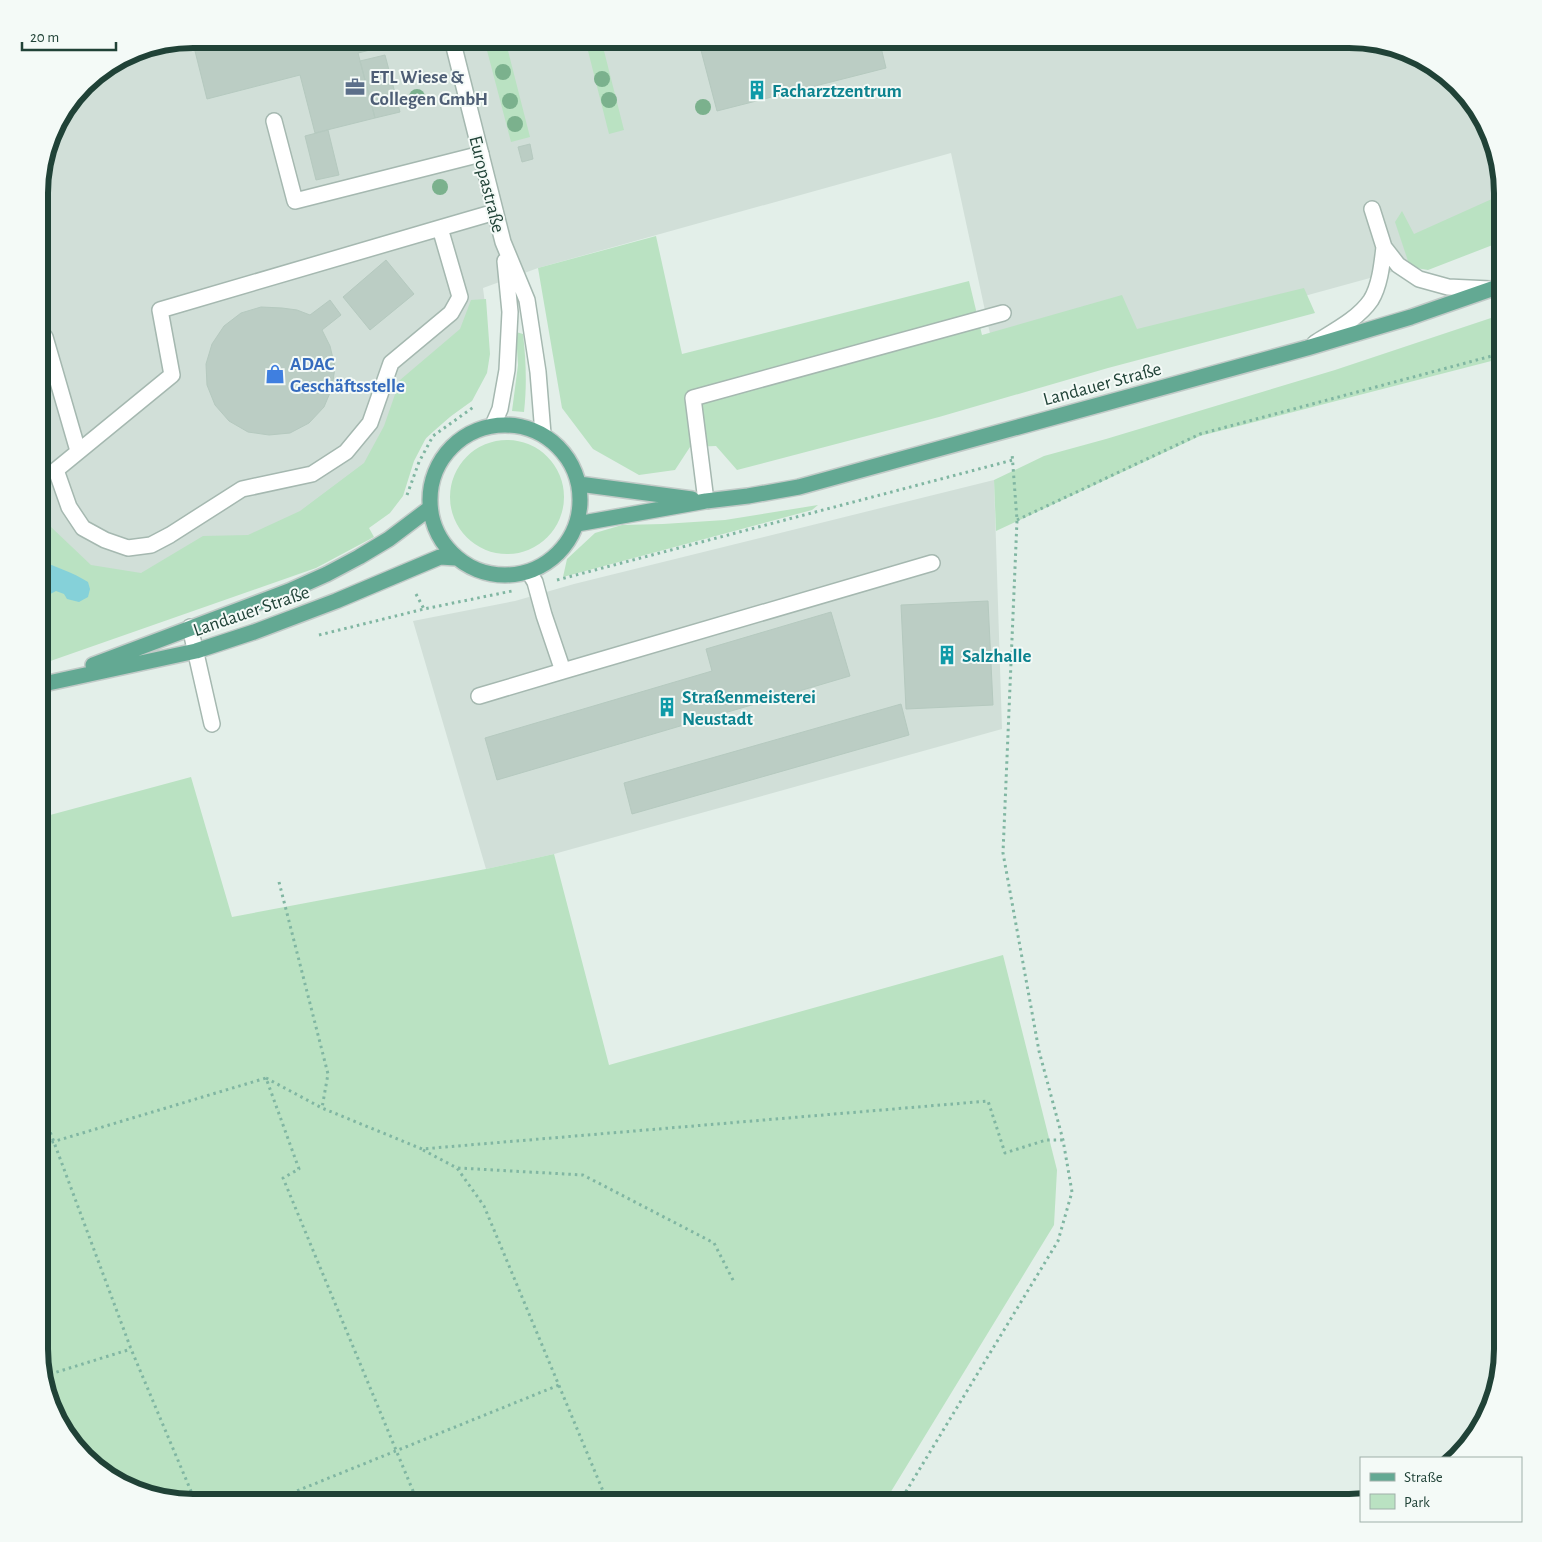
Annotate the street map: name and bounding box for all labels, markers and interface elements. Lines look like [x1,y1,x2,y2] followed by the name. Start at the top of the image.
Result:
[22,20,116,52] scale bar
[30,30,59,45] text: 20 m
[370,68,488,109] place label: ETL Wiese & Collegen GmbH
[344,76,366,98] office icon: ETL Wiese & Collegen GmbH
[746,79,768,101] building icon: Facharztzentrum
[772,82,902,101] place label: Facharztzentrum
[465,134,508,235] street label: Europastraße
[290,355,405,396] place label: ADAC Geschäftsstelle
[1041,360,1164,409] street label: Landauer Straße
[264,363,286,385] shop icon: ADAC Geschäftsstelle
[191,583,312,640] street label: Landauer Straße
[936,644,958,666] building icon: Salzhalle
[962,647,1032,666] place label: Salzhalle
[682,688,816,729] place label: Straßenmeisterei Neustadt
[656,696,678,718] building icon: Straßenmeisterei Neustadt
[1360,1457,1522,1522] legend
[1404,1470,1443,1485] text: Straße
[1404,1495,1430,1510] text: Park

